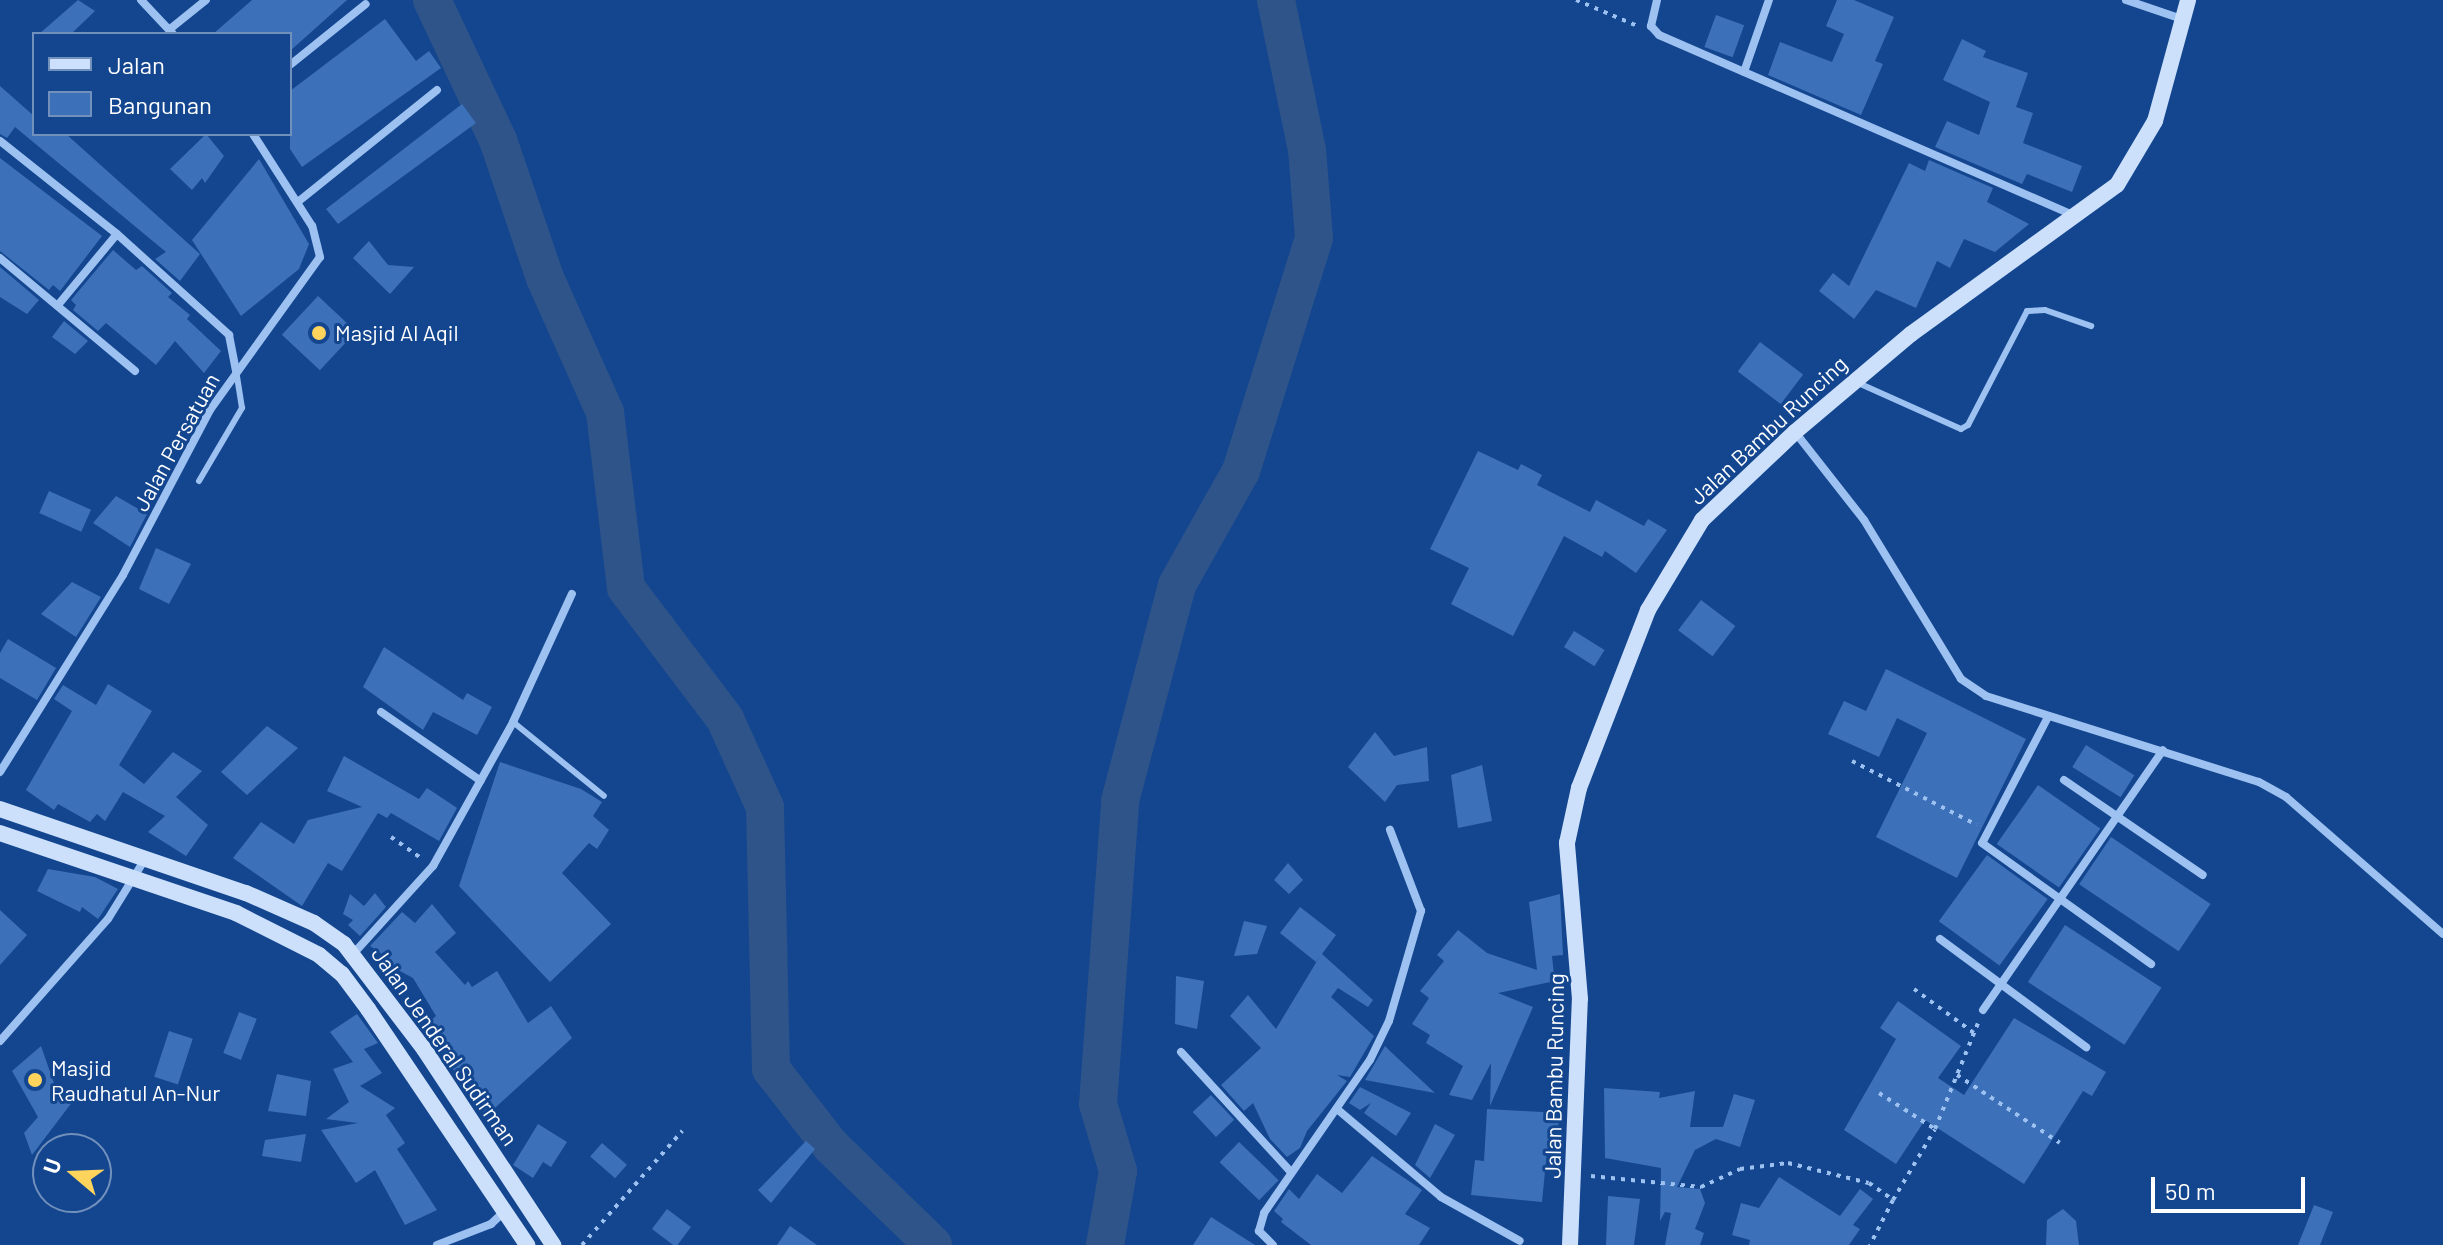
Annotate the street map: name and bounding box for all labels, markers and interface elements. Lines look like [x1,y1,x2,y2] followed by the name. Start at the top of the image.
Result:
[32,32,292,136] legend
[108,50,165,79] text: Jalan
[108,90,212,119] text: Bangunan
[335,320,458,346] place label: Masjid Al Aqil
[310,324,328,342] marker: Masjid Al Aqil
[1684,350,1852,510] street label: Jalan Bambu Runcing
[127,369,225,515] street label: Jalan Persatuan
[366,942,524,1150] street label: Jalan Jenderal Sudirman
[1539,973,1569,1179] street label: Jalan Bambu Runcing
[51,1054,220,1106] place label: Masjid Raudhatul An-Nur
[26,1071,44,1089] marker: Masjid Raudhatul An-Nur
[32,1133,112,1213] north arrow
[37,1155,66,1177] text: U
[2155,1161,2309,1211] scale bar
[2165,1176,2216,1205] text: 50 m

